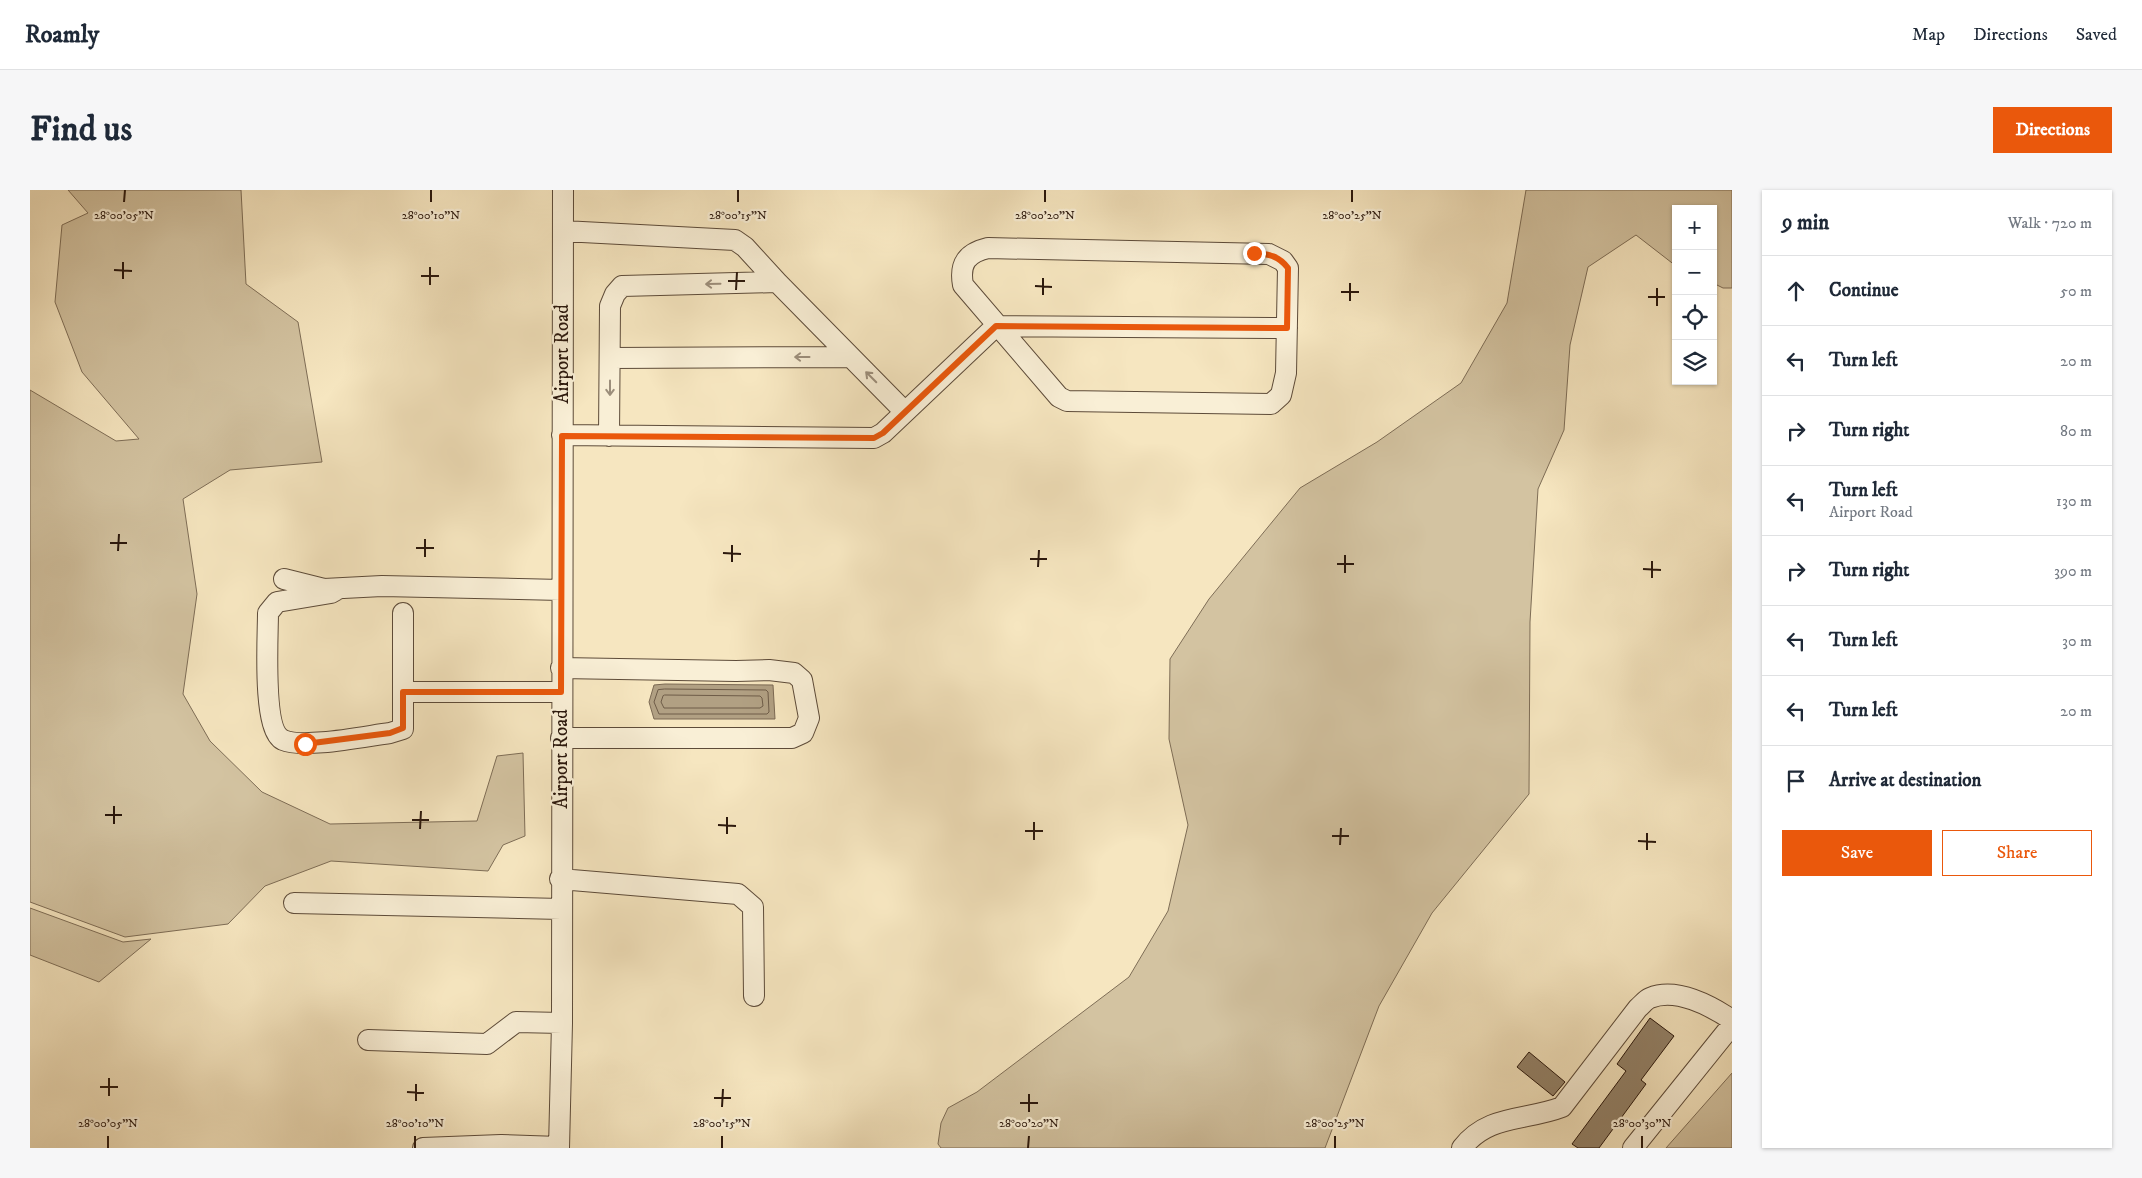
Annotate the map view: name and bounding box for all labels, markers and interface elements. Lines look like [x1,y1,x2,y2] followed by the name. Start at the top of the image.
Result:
[25,20,99,50] text: Roamly
[1912,24,1945,46] text: Map
[1973,24,2048,46] text: Directions
[2076,24,2117,46] text: Saved
[1993,107,2112,153] button: Directions
[30,108,132,152] text: Find us
[1672,205,1717,385] map controls
[1672,205,1717,250] button: +
[94,208,154,223] text: 28°00'05"N
[402,208,460,223] text: 28°00'10"N
[709,208,767,223] text: 28°00'15"N
[1015,208,1075,223] text: 28°00'20"N
[1322,208,1382,223] text: 28°00'25"N
[1782,210,1829,236] text: 9 min
[2008,213,2092,233] text: Walk · 720 m
[1243,242,1266,265] route end
[1672,250,1717,295] button: −
[1782,277,1810,305] icon: ahead
[705,279,722,289] one-way arrow
[1829,279,1899,302] text: Continue
[2060,281,2092,301] text: 50 m
[1672,295,1717,340] button: locate
[551,304,574,404] street label: Airport Road
[1672,340,1717,385] button: layers
[1782,347,1810,375] icon: left
[1829,349,1898,372] text: Turn left
[2060,351,2092,371] text: 20 m
[794,352,810,362] one-way arrow
[865,371,877,383] one-way arrow
[605,380,615,396] one-way arrow
[1782,417,1810,445] icon: right
[1829,419,1909,442] text: Turn right
[2060,421,2092,441] text: 80 m
[1829,479,1898,502] text: Turn left
[1782,487,1810,515] icon: left
[2056,491,2092,511] text: 130 m
[1829,502,1913,522] text: Airport Road
[1782,557,1810,585] icon: right
[1829,559,1909,582] text: Turn right
[2054,561,2092,581] text: 390 m
[1782,627,1810,655] icon: left
[1829,629,1898,652] text: Turn left
[2062,631,2092,651] text: 30 m
[1782,697,1810,725] icon: left
[1829,699,1898,722] text: Turn left
[2060,701,2092,721] text: 20 m
[550,709,573,809] street label: Airport Road
[294,733,317,756] route start
[1782,767,1810,795] icon: arrive
[1829,769,1981,792] text: Arrive at destination
[1782,830,1932,876] button: Save
[1942,830,2092,876] button: Share
[78,1116,138,1131] text: 28°00'05"N
[386,1116,444,1131] text: 28°00'10"N
[693,1116,751,1131] text: 28°00'15"N
[999,1116,1059,1131] text: 28°00'20"N
[1305,1116,1365,1131] text: 28°00'25"N
[1613,1116,1671,1131] text: 28°00'30"N

